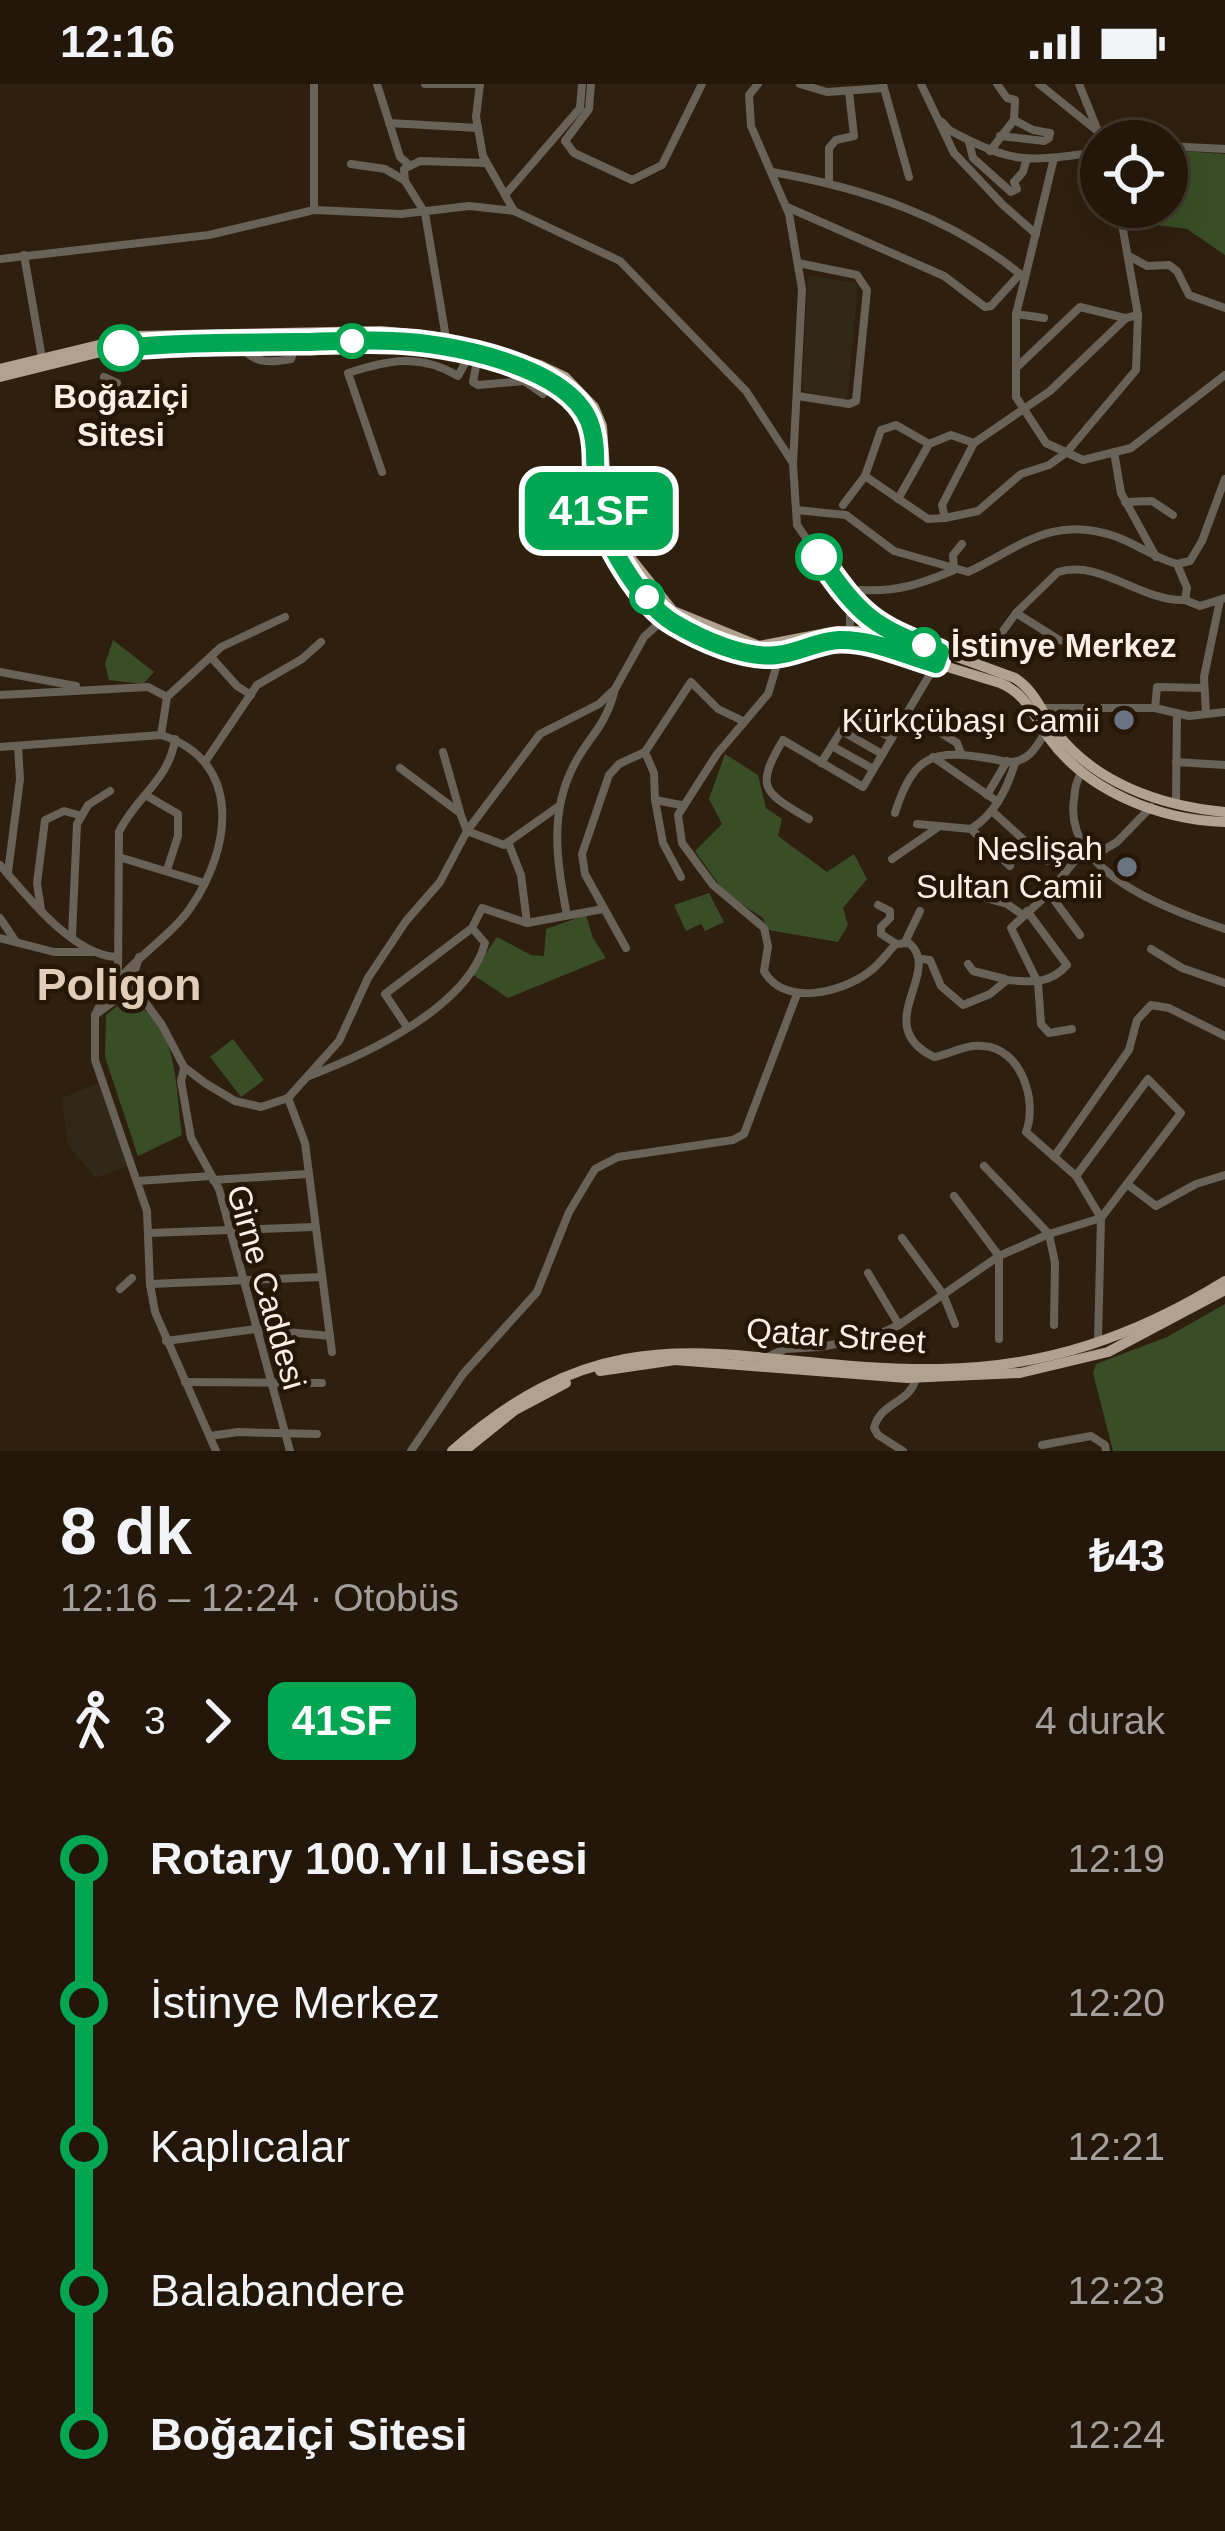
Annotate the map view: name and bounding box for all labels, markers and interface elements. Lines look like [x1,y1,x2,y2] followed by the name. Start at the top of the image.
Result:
[60,16,175,67] text: 12:16
[1080,120,1188,228] map controls
[1080,120,1188,228] button: locate
[336,325,368,357] unlabelled marker
[99,326,143,370] marker: Boğaziçi Sitesi
[53,378,189,453] place label: Boğaziçi Sitesi
[515,472,683,550] line badge: 41SF
[549,487,649,534] text: 41SF
[797,535,841,579] unlabelled marker
[631,581,663,613] unlabelled marker
[951,627,1177,664] place label: İstinye Merkez
[908,629,940,661] marker: İstinye Merkez
[841,702,1100,739] place label: Kürkçübaşı Camii
[1111,707,1137,733] marker: Kürkçübaşı Camii
[916,830,1103,905] place label: Neslişah Sultan Camii
[1114,854,1140,880] marker: Neslişah Sultan Camii
[37,959,201,1010] district label: Poligon
[220,1181,313,1394] street label: Girne Caddesi
[745,1311,927,1360] street label: Qatar Street
[60,1494,192,1568] text: 8 dk
[1089,1530,1165,1581] text: ₺43
[60,1576,459,1619] text: 12:16 – 12:24 · Otobüs
[60,1688,126,1754] icon: walk
[184,1688,250,1754] icon: forward
[292,1697,392,1744] text: 41SF
[144,1699,166,1742] text: 3
[1035,1699,1165,1742] text: 4 durak
[150,1833,588,1884] text: Rotary 100.Yıl Lisesi
[1067,1837,1165,1880] text: 12:19
[150,1977,440,2028] text: İstinye Merkez
[1067,1981,1165,2024] text: 12:20
[150,2121,350,2172] text: Kaplıcalar
[1067,2125,1165,2168] text: 12:21
[150,2265,405,2316] text: Balabandere
[1067,2269,1165,2312] text: 12:23
[150,2409,468,2460] text: Boğaziçi Sitesi
[1067,2413,1165,2456] text: 12:24

